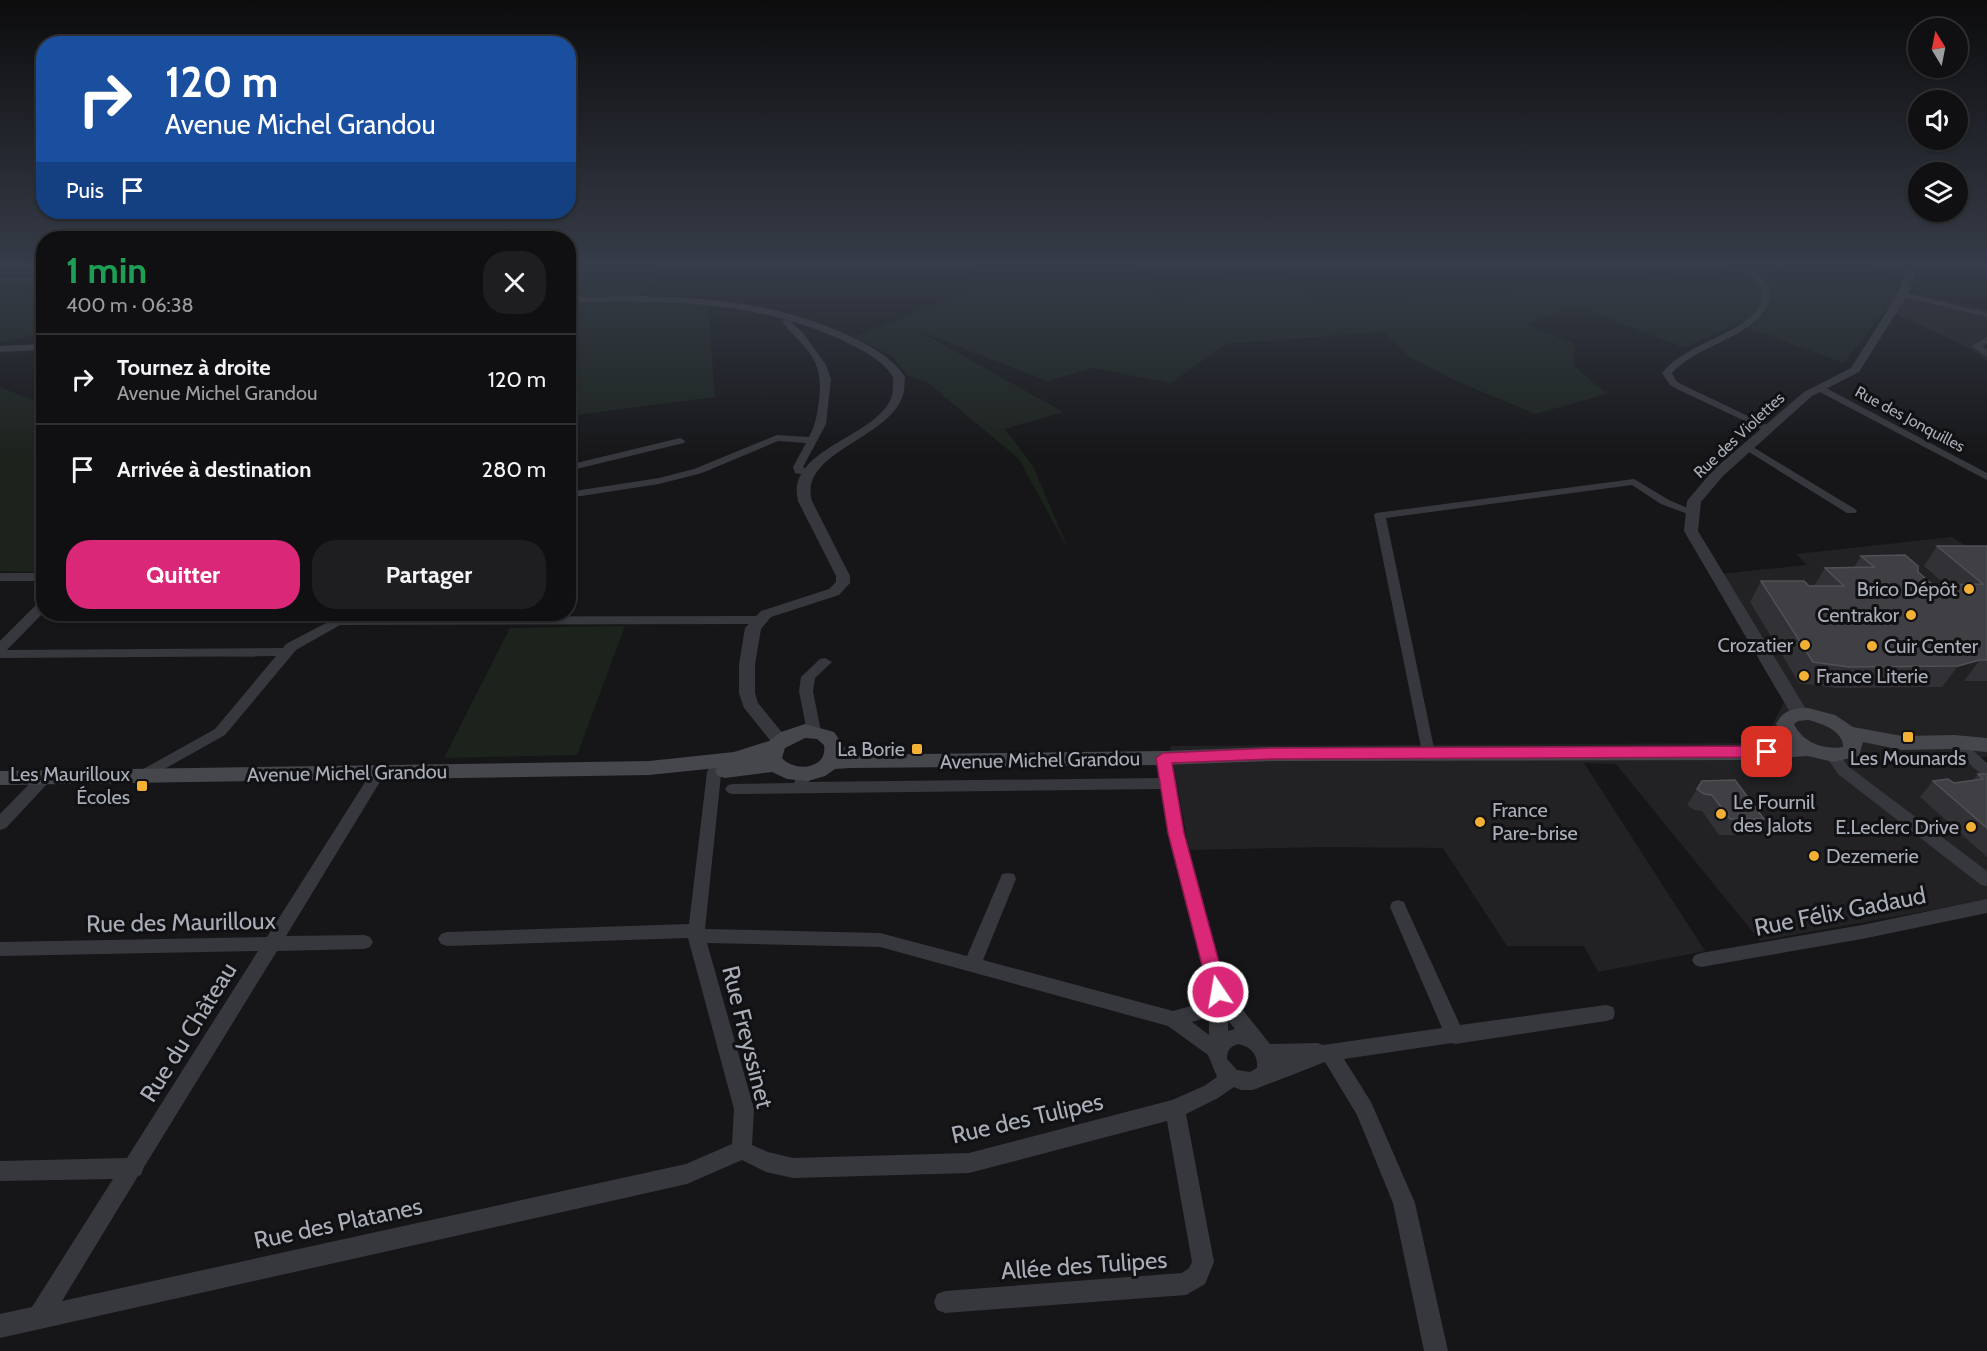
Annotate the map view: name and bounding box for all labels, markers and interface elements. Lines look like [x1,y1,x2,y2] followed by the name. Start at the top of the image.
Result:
[1908,18,1968,78] north arrow
[1908,18,1968,222] map controls
[165,56,278,108] text: 120 m
[66,60,144,138] icon: right
[1908,90,1968,150] button: sound
[165,108,436,141] text: Avenue Michel Grandou
[1908,162,1968,222] button: layers
[116,174,149,207] icon: arrive
[66,177,104,204] text: Puis
[66,248,147,292] text: 1 min
[483,251,546,314] button: close
[66,293,194,317] text: 400 m · 06:38
[117,354,271,381] text: Tournez à droite
[66,363,99,396] icon: right
[488,366,546,393] text: 120 m
[117,381,317,405] text: Avenue Michel Grandou
[1852,382,1968,456] street label: Rue des Jonquilles
[1690,388,1789,482] street label: Rue des Violettes
[66,453,99,486] icon: arrive
[117,456,311,483] text: Arrivée à destination
[482,456,546,483] text: 280 m
[66,540,300,609] button: Quitter
[312,540,546,609] button: Partager
[1857,577,1957,601] place label: Brico Dépôt
[1962,582,1976,596] marker: Brico Dépôt
[1817,603,1900,627] place label: Centrakor
[1904,608,1918,622] marker: Centrakor
[1718,633,1794,657] place label: Crozatier
[1884,634,1979,658] place label: Cuir Center
[1798,638,1812,652] marker: Crozatier
[1865,639,1879,653] marker: Cuir Center
[1816,664,1928,688] place label: France Literie
[1797,669,1811,683] marker: France Literie
[1741,726,1792,777] pin
[1901,730,1915,744] marker: Les Mounards
[1750,735,1783,768] icon: arrive
[837,737,905,761] place label: La Borie
[910,742,924,756] marker: La Borie
[940,746,1140,774] street label: Avenue Michel Grandou
[1850,746,1966,770] place label: Les Mounards
[247,759,447,787] street label: Avenue Michel Grandou
[10,762,131,809] place label: Les Maurilloux Écoles
[135,779,149,793] marker: Les Maurilloux Écoles
[1733,790,1815,837] place label: Le Fournil des Jalots
[1492,798,1578,845] place label: France Pare-brise
[1714,807,1728,821] marker: Le Fournil des Jalots
[1473,815,1487,829] marker: France Pare-brise
[1835,815,1959,839] place label: E.Leclerc Drive
[1964,820,1978,834] marker: E.Leclerc Drive
[1826,844,1919,868] place label: Dezemerie
[1807,849,1821,863] marker: Dezemerie
[1752,880,1928,942] street label: Rue Félix Gadaud
[86,906,277,938] street label: Rue des Maurilloux
[134,957,242,1107] street label: Rue du Château
[1186,960,1250,1024] position arrow
[716,963,780,1111] street label: Rue Freyssinet
[948,1086,1106,1150] street label: Rue des Tulipes
[251,1191,425,1255] street label: Rue des Platanes
[1000,1245,1168,1285] street label: Allée des Tulipes

